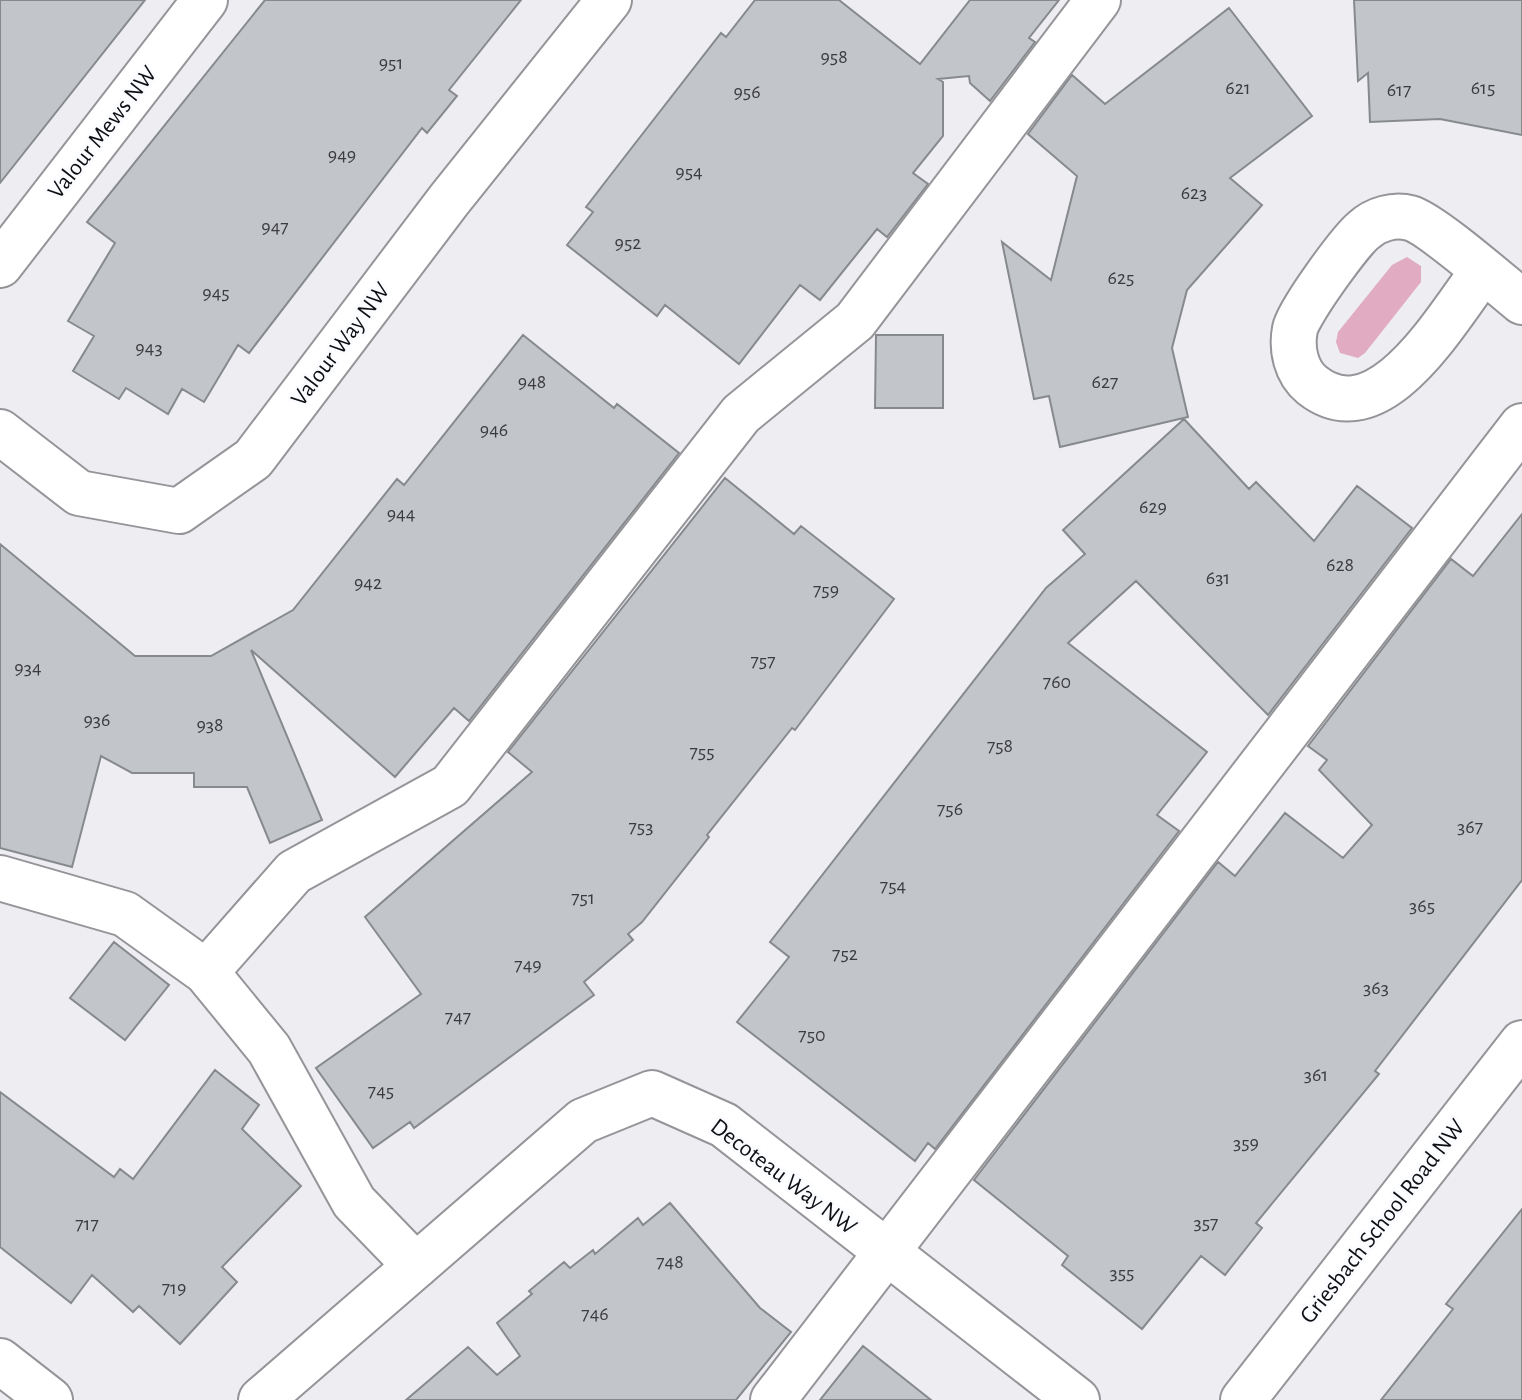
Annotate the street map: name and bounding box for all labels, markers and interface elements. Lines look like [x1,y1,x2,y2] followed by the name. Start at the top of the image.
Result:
[820,47,848,67] house number: 958
[379,53,403,73] house number: 951
[44,61,162,203] street label: Valour Mews NW
[1225,78,1251,98] house number: 621
[1471,78,1495,98] house number: 615
[1387,80,1411,100] house number: 617
[733,82,761,102] house number: 956
[328,145,356,165] house number: 949
[675,162,703,182] house number: 954
[1181,183,1207,203] house number: 623
[261,217,289,237] house number: 947
[615,233,641,253] house number: 952
[1108,268,1134,288] house number: 625
[287,278,395,411] street label: Valour Way NW
[202,283,230,303] house number: 945
[135,338,163,358] house number: 943
[518,372,546,392] house number: 948
[1092,372,1118,392] house number: 627
[480,420,508,440] house number: 946
[1139,497,1167,517] house number: 629
[387,504,415,524] house number: 944
[1326,555,1354,575] house number: 628
[1206,568,1230,588] house number: 631
[354,573,382,593] house number: 942
[813,580,839,600] house number: 759
[750,651,776,671] house number: 757
[14,658,42,678] house number: 934
[1043,672,1071,692] house number: 760
[83,710,111,730] house number: 936
[196,715,224,735] house number: 938
[987,736,1013,756] house number: 758
[689,742,715,762] house number: 755
[937,799,963,819] house number: 756
[629,817,653,837] house number: 753
[1457,817,1483,837] house number: 367
[880,876,906,896] house number: 754
[571,888,595,908] house number: 751
[1409,896,1435,916] house number: 365
[832,944,858,964] house number: 752
[514,955,542,975] house number: 749
[1363,978,1389,998] house number: 363
[445,1007,471,1027] house number: 747
[798,1025,826,1045] house number: 750
[1304,1065,1328,1085] house number: 361
[368,1081,394,1101] house number: 745
[706,1114,861,1240] street label: Decoteau Way NW
[1296,1115,1470,1328] street label: Griesbach School Road NW
[1233,1133,1259,1153] house number: 359
[1194,1213,1218,1233] house number: 357
[75,1214,99,1234] house number: 717
[656,1252,684,1272] house number: 748
[1110,1263,1134,1283] house number: 355
[162,1278,186,1298] house number: 719
[581,1304,609,1324] house number: 746

